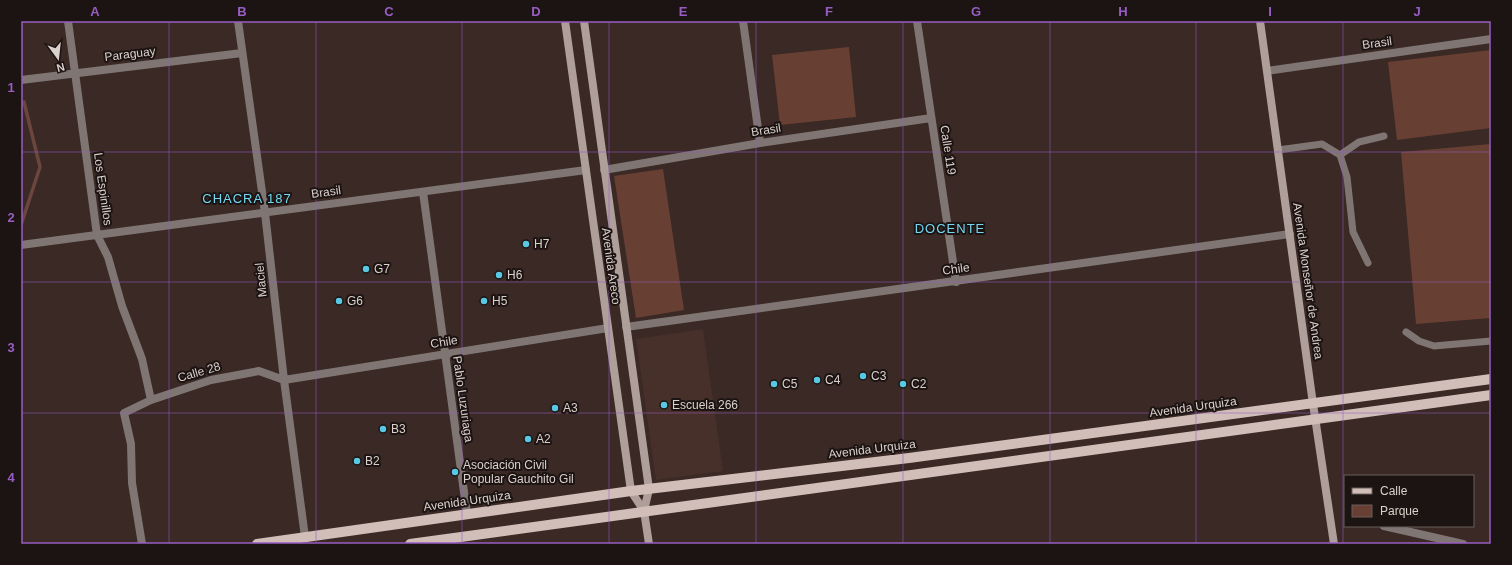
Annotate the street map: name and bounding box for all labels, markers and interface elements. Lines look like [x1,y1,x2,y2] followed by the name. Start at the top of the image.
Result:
[90,4,100,19] text: A
[237,4,247,19] text: B
[384,4,394,19] text: C
[531,4,541,19] text: D
[679,4,688,19] text: E
[825,4,833,19] text: F
[971,4,981,19] text: G
[1118,4,1128,19] text: H
[1268,4,1272,19] text: I
[1413,4,1421,19] text: J
[1361,34,1393,52] street label: Brasil
[38,38,78,78] north arrow
[104,44,156,64] street label: Paraguay
[55,61,66,74] text: N
[7,80,15,95] text: 1
[750,121,782,139] street label: Brasil
[937,124,959,176] street label: Calle 119
[91,152,115,226] street label: Los Espinillos
[310,183,342,201] street label: Brasil
[202,191,292,206] district label: CHACRA 187
[1290,202,1326,360] street label: Avenida Monseñor de Andrea
[7,210,15,225] text: 2
[915,221,985,236] district label: DOCENTE
[599,227,623,306] street label: Avenida Areco
[534,237,550,251] place label: H7
[521,239,531,249] marker: H7
[941,260,971,278] street label: Chile
[252,262,270,298] street label: Maciel
[374,262,390,276] place label: G7
[361,264,371,274] marker: G7
[507,268,523,282] place label: H6
[494,270,504,280] marker: H6
[347,294,363,308] place label: G6
[492,294,508,308] place label: H5
[334,296,344,306] marker: G6
[479,296,489,306] marker: H5
[429,333,459,351] street label: Chile
[7,340,15,355] text: 3
[450,355,476,443] street label: Pablo Luzuriaga
[176,359,222,385] street label: Calle 28
[871,369,887,383] place label: C3
[858,371,868,381] marker: C3
[825,373,841,387] place label: C4
[812,375,822,385] marker: C4
[782,377,798,391] place label: C5
[911,377,927,391] place label: C2
[769,379,779,389] marker: C5
[898,379,908,389] marker: C2
[1149,394,1238,420] street label: Avenida Urquiza
[672,398,738,412] place label: Escuela 266
[659,400,669,410] marker: Escuela 266
[563,401,578,415] place label: A3
[550,403,560,413] marker: A3
[391,422,406,436] place label: B3
[378,424,388,434] marker: B3
[536,432,551,446] place label: A2
[523,434,533,444] marker: A2
[828,437,917,461] street label: Avenida Urquiza
[365,454,380,468] place label: B2
[352,456,362,466] marker: B2
[463,458,574,486] place label: Asociación Civil Popular Gauchito Gil
[450,467,460,477] marker: Asociación Civil Popular Gauchito Gil
[7,470,15,485] text: 4
[1344,475,1474,527] legend
[1380,484,1408,498] text: Calle
[423,488,512,514] street label: Avenida Urquiza
[1380,504,1419,518] text: Parque

